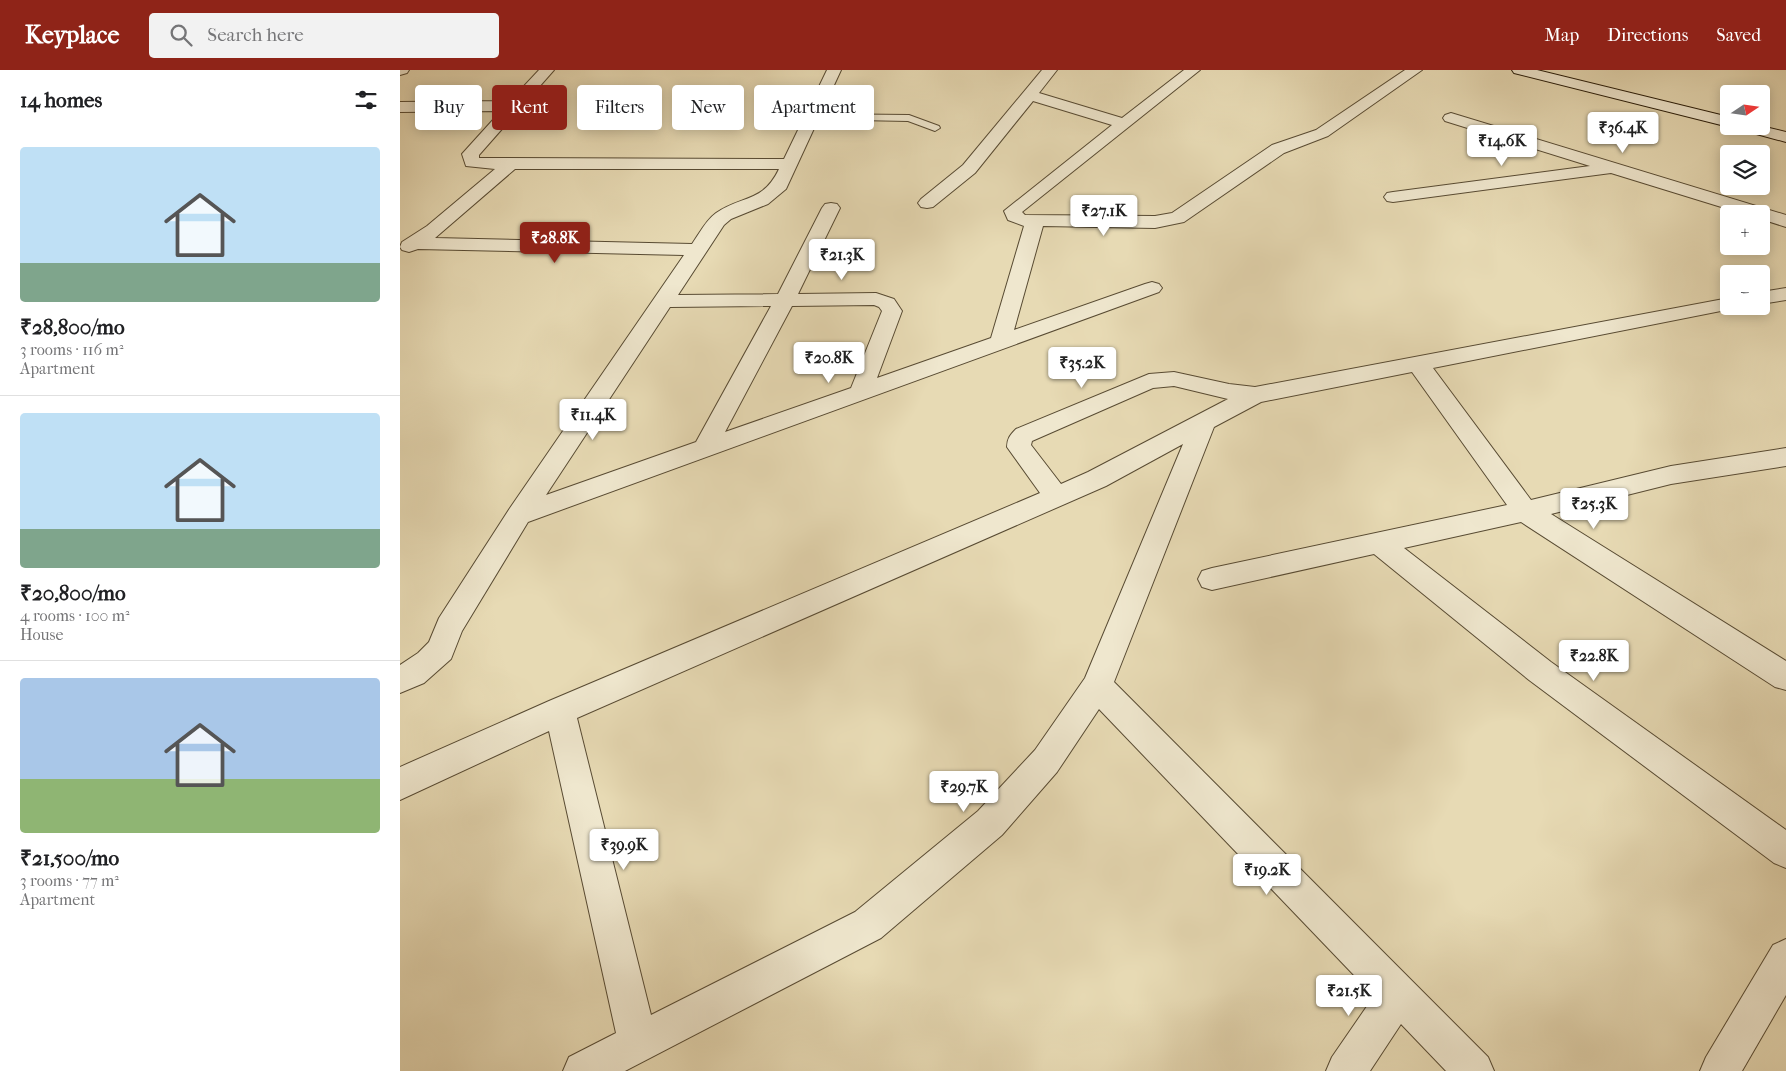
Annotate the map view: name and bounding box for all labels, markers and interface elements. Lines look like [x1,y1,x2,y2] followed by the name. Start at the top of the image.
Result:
[149,13,499,58] search box
[25,21,119,49] text: Keyplace
[167,21,195,49] icon: search
[207,24,304,46] text: Search here
[1545,25,1579,46] text: Map
[1607,25,1688,46] text: Directions
[1716,25,1761,46] text: Saved
[415,85,482,130] chip: Buy
[492,85,567,130] chip: Rent
[577,85,662,130] chip: Filters
[672,85,744,130] chip: New
[754,85,874,130] chip: Apartment
[1720,85,1770,135] north arrow
[1720,85,1770,315] map controls
[352,86,380,114] icon: filters
[20,88,102,112] text: 14 homes
[1582,112,1664,154] pin: ₹36.4K
[1599,118,1647,137] text: ₹36.4K
[1461,124,1543,167] pin: ₹14.6K
[1478,131,1526,150] text: ₹14.6K
[1720,145,1770,195] button: layers
[155,180,245,270] icon: home
[1063,194,1145,237] pin: ₹27.1K
[1081,201,1127,220] text: ₹27.1K
[1720,205,1770,255] button: +
[514,222,596,264] pin: ₹28.8K
[531,228,579,247] text: ₹28.8K
[801,238,883,281] pin: ₹21.3K
[820,245,864,264] text: ₹21.3K
[1720,265,1770,315] button: −
[20,315,125,339] text: ₹28,800/mo
[20,340,123,359] text: 3 rooms · 116 m²
[788,342,870,384] pin: ₹20.8K
[1041,346,1123,389] pin: ₹35.2K
[805,348,853,367] text: ₹20.8K
[1059,353,1105,372] text: ₹35.2K
[20,359,95,378] text: Apartment
[552,398,634,441] pin: ₹11.4K
[570,405,616,424] text: ₹11.4K
[155,445,245,535] icon: home
[1553,488,1635,530] pin: ₹25.3K
[1571,494,1617,513] text: ₹25.3K
[20,581,126,605] text: ₹20,800/mo
[20,606,130,625] text: 4 rooms · 100 m²
[20,625,63,644] text: House
[1553,640,1635,682] pin: ₹22.8K
[1570,646,1618,665] text: ₹22.8K
[155,710,245,800] icon: home
[923,770,1005,813] pin: ₹29.7K
[940,777,988,796] text: ₹29.7K
[583,828,665,871] pin: ₹39.9K
[601,835,648,854] text: ₹39.9K
[20,846,119,870] text: ₹21,500/mo
[1226,854,1308,896] pin: ₹19.2K
[1244,860,1290,879] text: ₹19.2K
[20,871,119,890] text: 3 rooms · 77 m²
[20,890,95,909] text: Apartment
[1308,974,1390,1017] pin: ₹21.5K
[1327,981,1371,1000] text: ₹21.5K

